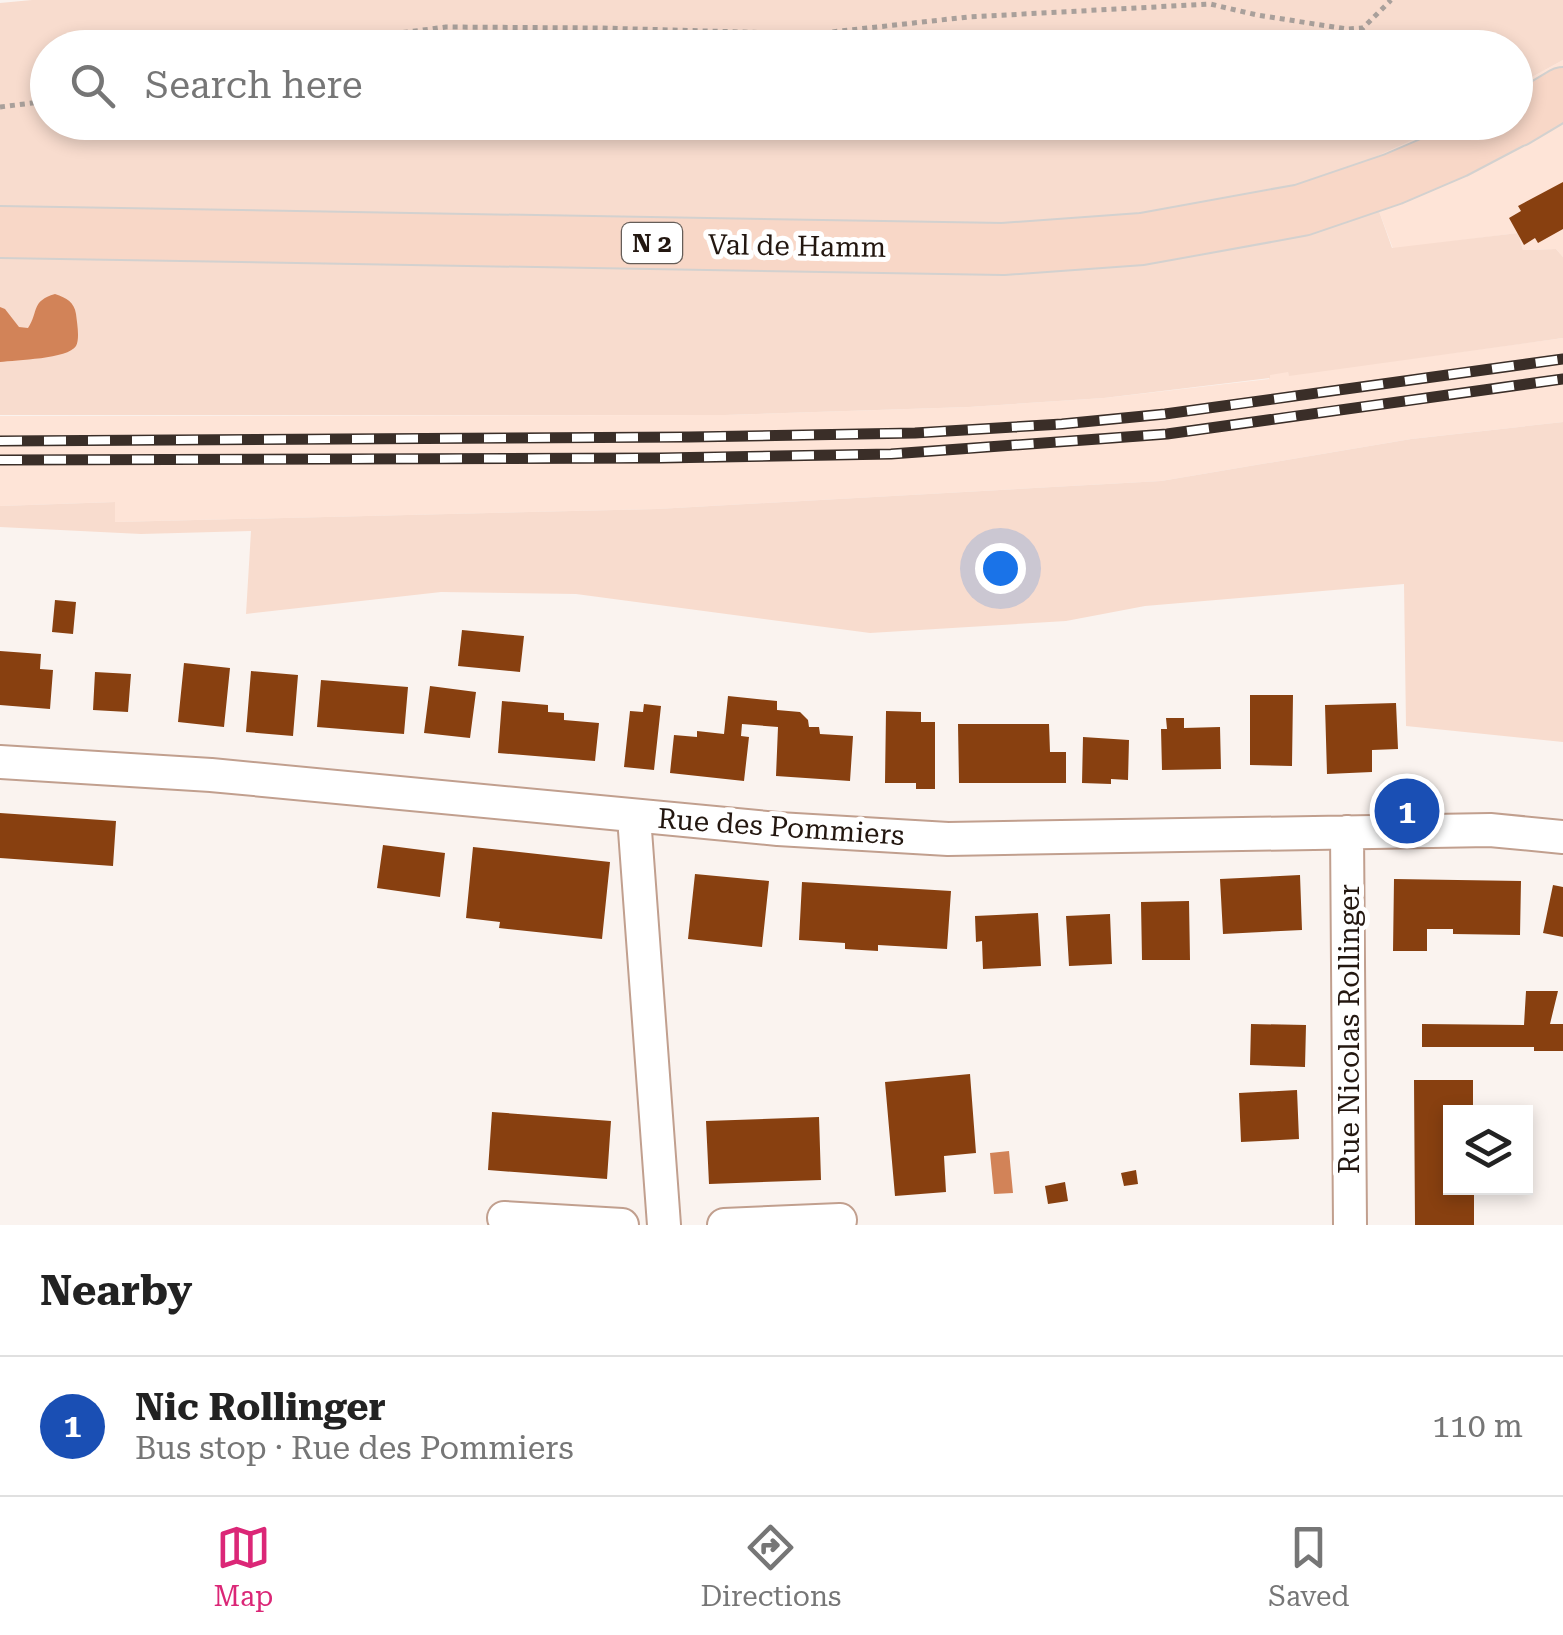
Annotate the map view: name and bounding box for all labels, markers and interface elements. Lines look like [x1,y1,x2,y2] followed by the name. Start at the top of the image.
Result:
[30,30,1533,140] search box
[65,58,120,113] icon: search
[145,63,363,107] text: Search here
[622,223,682,263] road number: N 2
[708,228,886,264] street label: Val de Hamm
[975,543,1026,594] your location
[1374,774,1440,848] pin: 1
[656,802,906,852] street label: Rue des Pommiers
[1333,884,1366,1174] street label: Rue Nicolas Rollinger
[1443,1105,1533,1195] map controls
[1443,1105,1533,1195] button: layers
[40,1266,192,1315] text: Nearby
[135,1385,386,1429] text: Nic Rollinger
[64,1407,81,1445] text: 1
[1432,1407,1523,1445] text: 110 m
[135,1429,574,1467] text: Bus stop · Rue des Pommiers
[214,1520,273,1613] tab: Map
[700,1520,841,1613] tab: Directions
[1268,1520,1350,1613] tab: Saved

